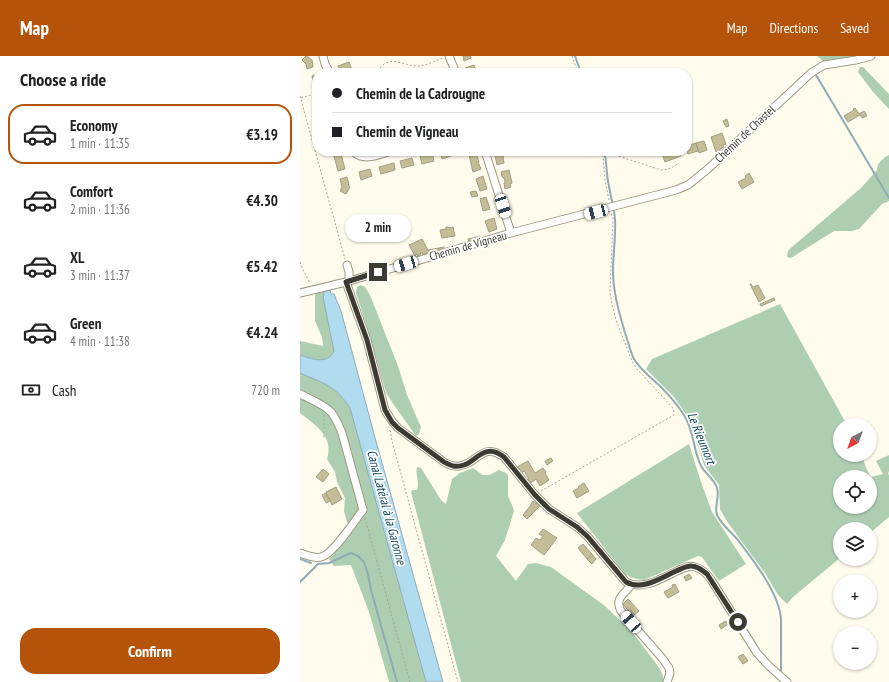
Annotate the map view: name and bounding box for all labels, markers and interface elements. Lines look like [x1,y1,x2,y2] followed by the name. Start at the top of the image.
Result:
[20,16,49,40] text: Map
[727,19,747,37] text: Map
[769,19,818,37] text: Directions
[840,19,869,37] text: Saved
[20,68,106,91] text: Choose a ride
[356,84,485,103] text: Chemin de la Cadrougne
[711,102,778,165] street label: Chemin de Chastel
[22,116,58,152] icon: car
[70,116,118,135] text: Economy
[356,122,459,141] text: Chemin de Vigneau
[246,125,278,144] text: €3.19
[70,135,130,152] text: 1 min · 11:35
[22,182,58,218] icon: car
[70,182,113,201] text: Comfort
[246,191,278,210] text: €4.30
[494,193,512,219] car
[70,201,130,218] text: 2 min · 11:36
[583,203,609,221] car
[345,214,411,242] callout: 2 min
[365,219,391,236] text: 2 min
[427,227,508,264] street label: Chemin de Vigneau
[22,248,58,284] icon: car
[70,248,84,267] text: XL
[393,255,419,273] car
[246,257,278,276] text: €5.42
[369,263,387,281] route end
[70,267,130,284] text: 3 min · 11:37
[22,314,58,350] icon: car
[70,314,102,333] text: Green
[246,323,278,342] text: €4.24
[70,333,130,350] text: 4 min · 11:38
[20,379,42,401] icon: cash
[52,381,76,400] text: Cash
[251,382,280,399] text: 720 m
[683,410,720,468] water label: Le Rieumort
[833,418,877,462] north arrow
[833,418,877,670] map controls
[363,448,410,568] water label: Canal Latéral à la Garonne
[833,470,877,514] button: locate
[833,522,877,566] button: layers
[833,574,877,618] button: +
[619,609,643,635] car
[729,613,747,631] route start
[833,626,877,670] button: −
[20,628,280,674] button: Confirm

